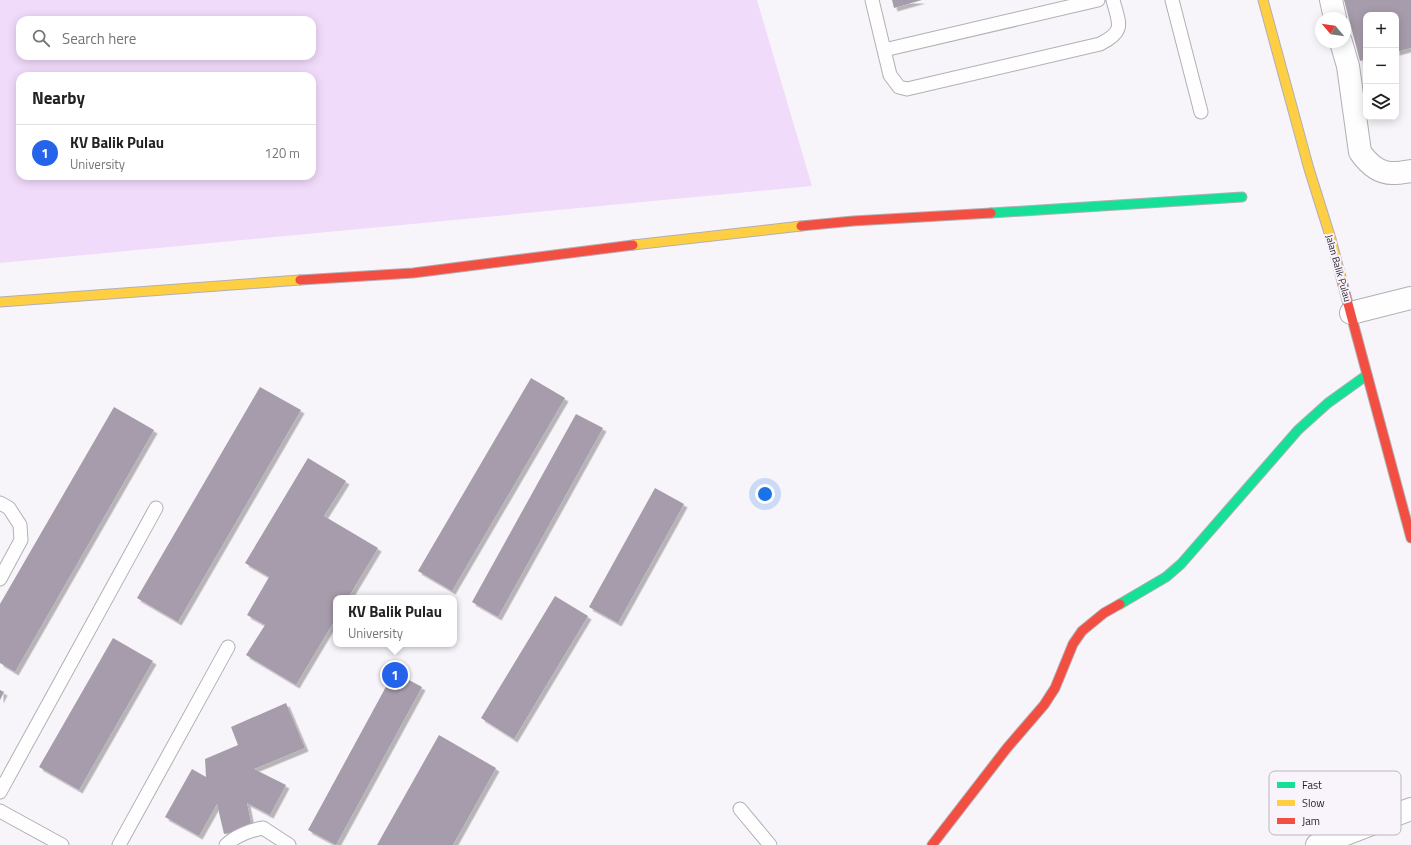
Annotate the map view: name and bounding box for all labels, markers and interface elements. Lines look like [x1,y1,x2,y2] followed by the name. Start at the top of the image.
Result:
[1315,12,1351,48] north arrow
[1363,12,1399,120] map controls
[1363,12,1399,48] button: +
[16,16,316,60] search box
[30,27,52,49] icon: search
[62,27,136,50] text: Search here
[1363,48,1399,84] button: −
[1363,84,1399,120] button: layers
[32,85,85,111] text: Nearby
[70,131,164,154] text: KV Balik Pulau
[41,143,49,163] text: 1
[264,143,300,163] text: 120 m
[70,154,125,174] text: University
[1322,233,1355,304] street label: Jalan Balik Pulau
[755,484,775,504] your location
[333,595,457,647] popup
[348,600,442,623] text: KV Balik Pulau
[348,623,403,643] text: University
[382,660,408,690] pin: 1
[1269,771,1401,835] legend
[1302,777,1322,793] text: Fast
[1302,795,1325,811] text: Slow
[1302,813,1320,829] text: Jam

